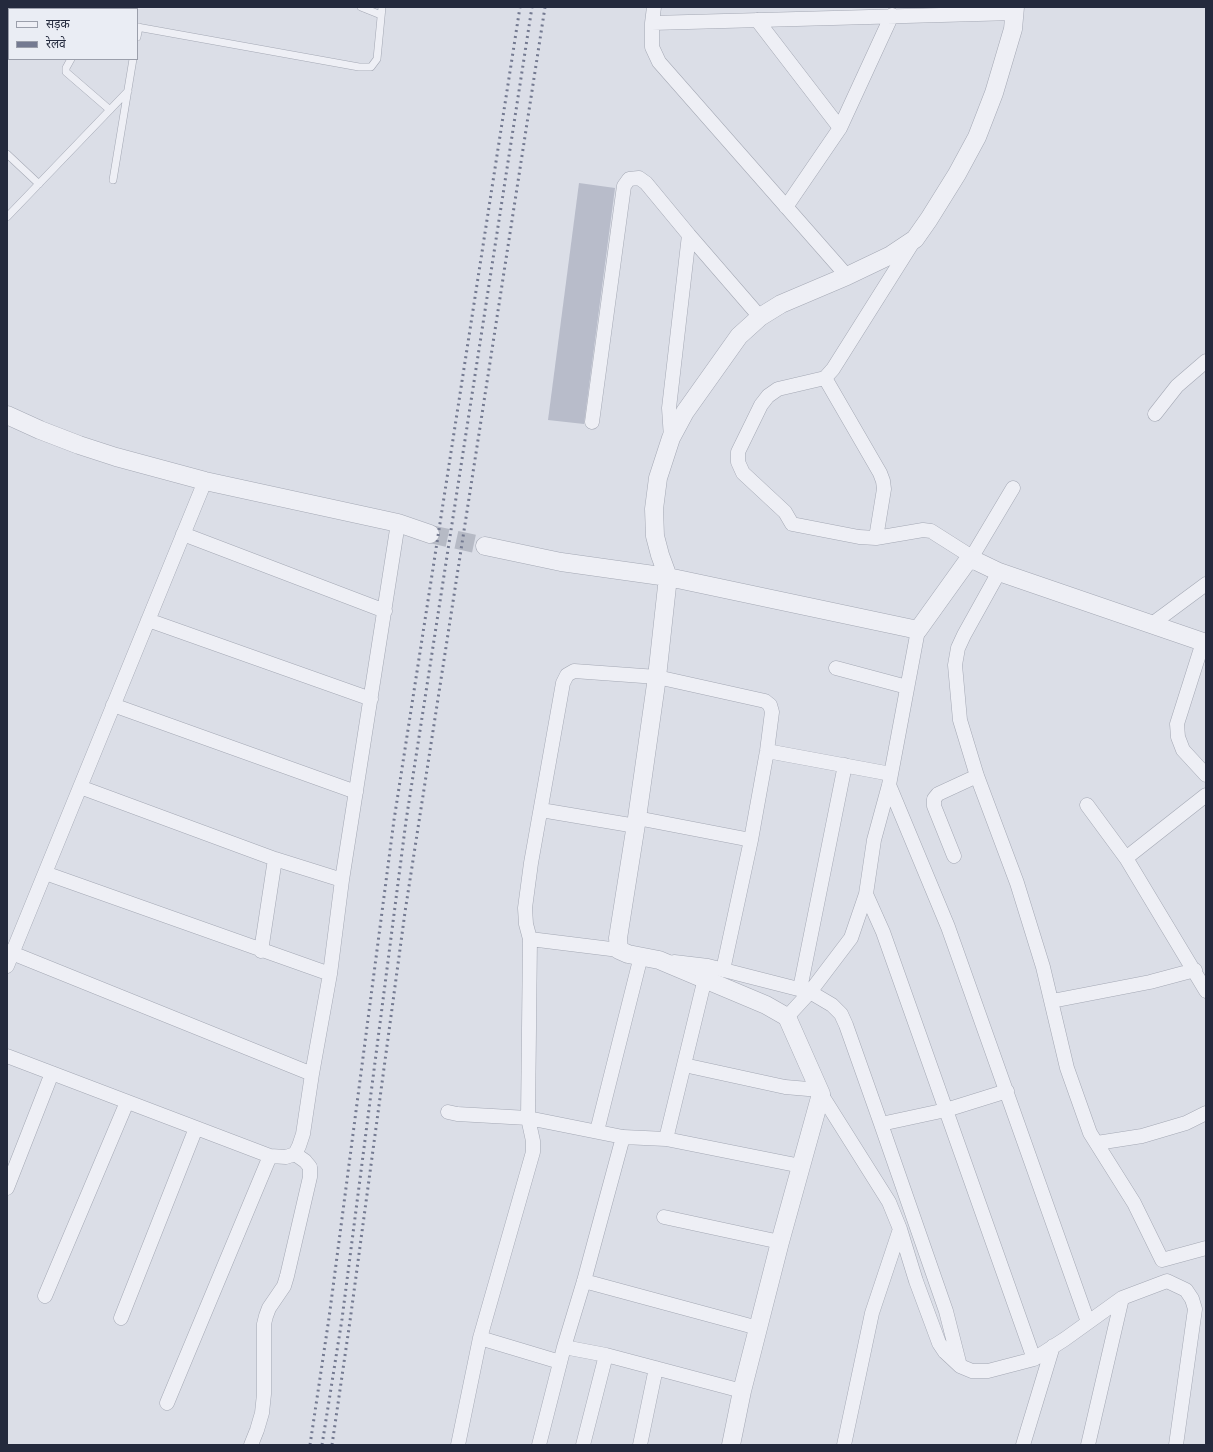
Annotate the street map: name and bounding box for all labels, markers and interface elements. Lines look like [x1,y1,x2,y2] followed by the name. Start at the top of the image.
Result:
[8,8,138,60] legend
[46,16,70,31] text: सड़क
[46,36,66,51] text: रेलवे

